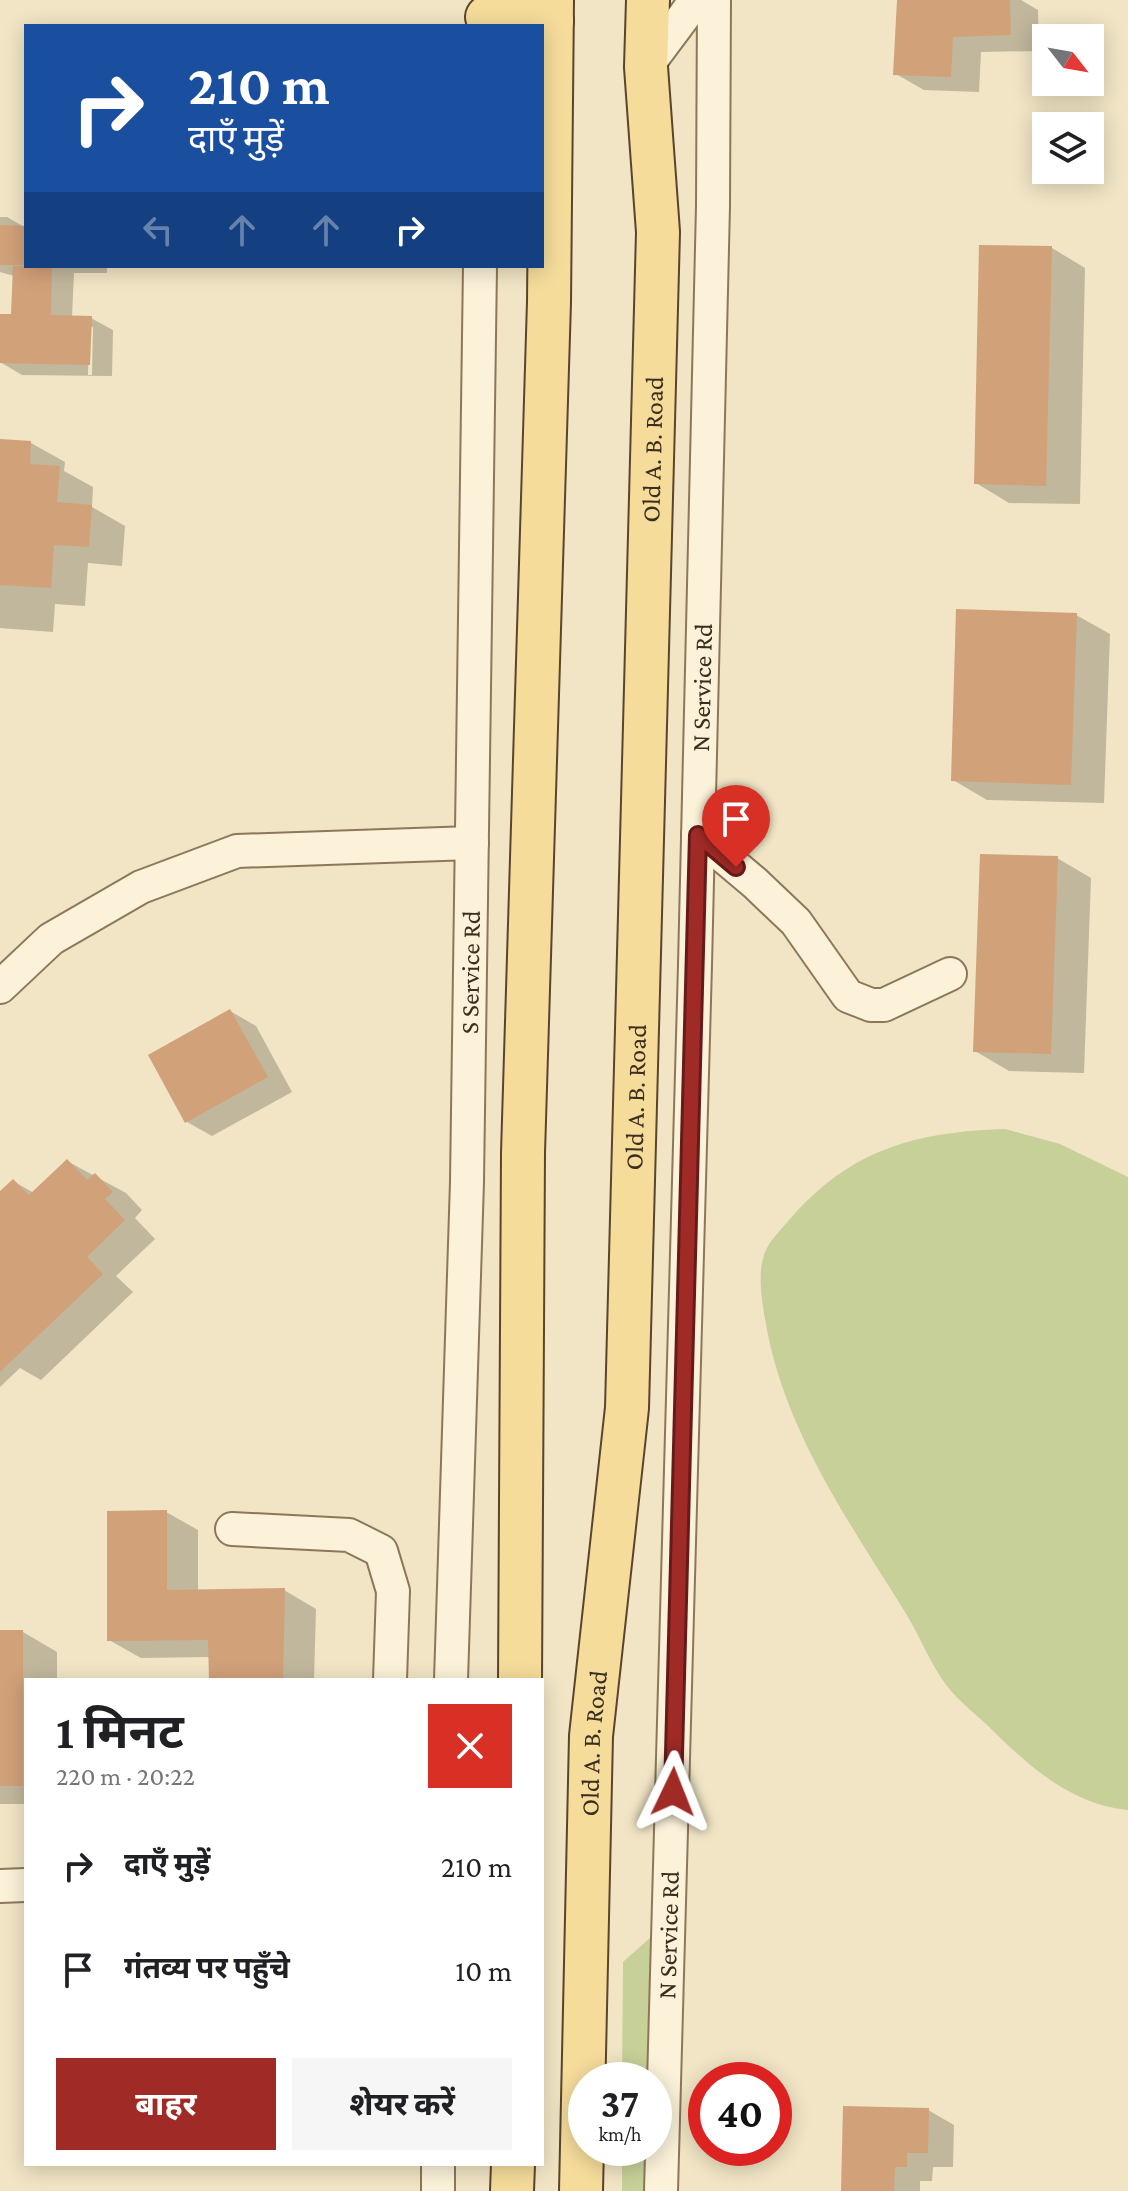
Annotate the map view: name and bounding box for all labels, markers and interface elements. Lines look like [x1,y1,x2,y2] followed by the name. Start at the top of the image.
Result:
[1032,24,1104,96] north arrow
[1032,24,1104,184] map controls
[188,54,330,116] text: 210 m
[56,56,160,160] icon: right
[1032,112,1104,184] button: layers
[188,119,284,159] text: दाएँ मुड़ें
[136,208,180,252] icon: left
[220,208,264,252] icon: ahead
[304,208,348,252] icon: ahead
[388,208,432,252] icon: right
[636,376,669,523] street label: Old A. B. Road
[686,623,718,752] street label: N Service Rd
[702,785,770,867] pin
[714,797,758,841] icon: arrive
[455,910,486,1034] street label: S Service Rd
[619,1023,652,1171] street label: Old A. B. Road
[575,1669,613,1817] street label: Old A. B. Road
[428,1704,512,1788] button: close
[56,1705,184,1758] text: 1 मिनट
[631,1750,715,1834] position arrow
[56,1762,195,1791] text: 220 m · 20:22
[56,1844,100,1888] icon: right
[124,1847,210,1880] text: दाएँ मुड़ें
[441,1850,512,1883] text: 210 m
[652,1870,685,2000] street label: N Service Rd
[56,1948,100,1992] icon: arrive
[124,1951,290,1984] text: गंतव्य पर पहुँचे
[455,1954,512,1987] text: 10 m
[56,2058,276,2150] button: बाहर
[292,2058,512,2150] button: शेयर करें
[688,2062,792,2166] speed limit sign: 40
[601,2081,639,2126] text: 37
[598,2123,642,2145] text: km/h

